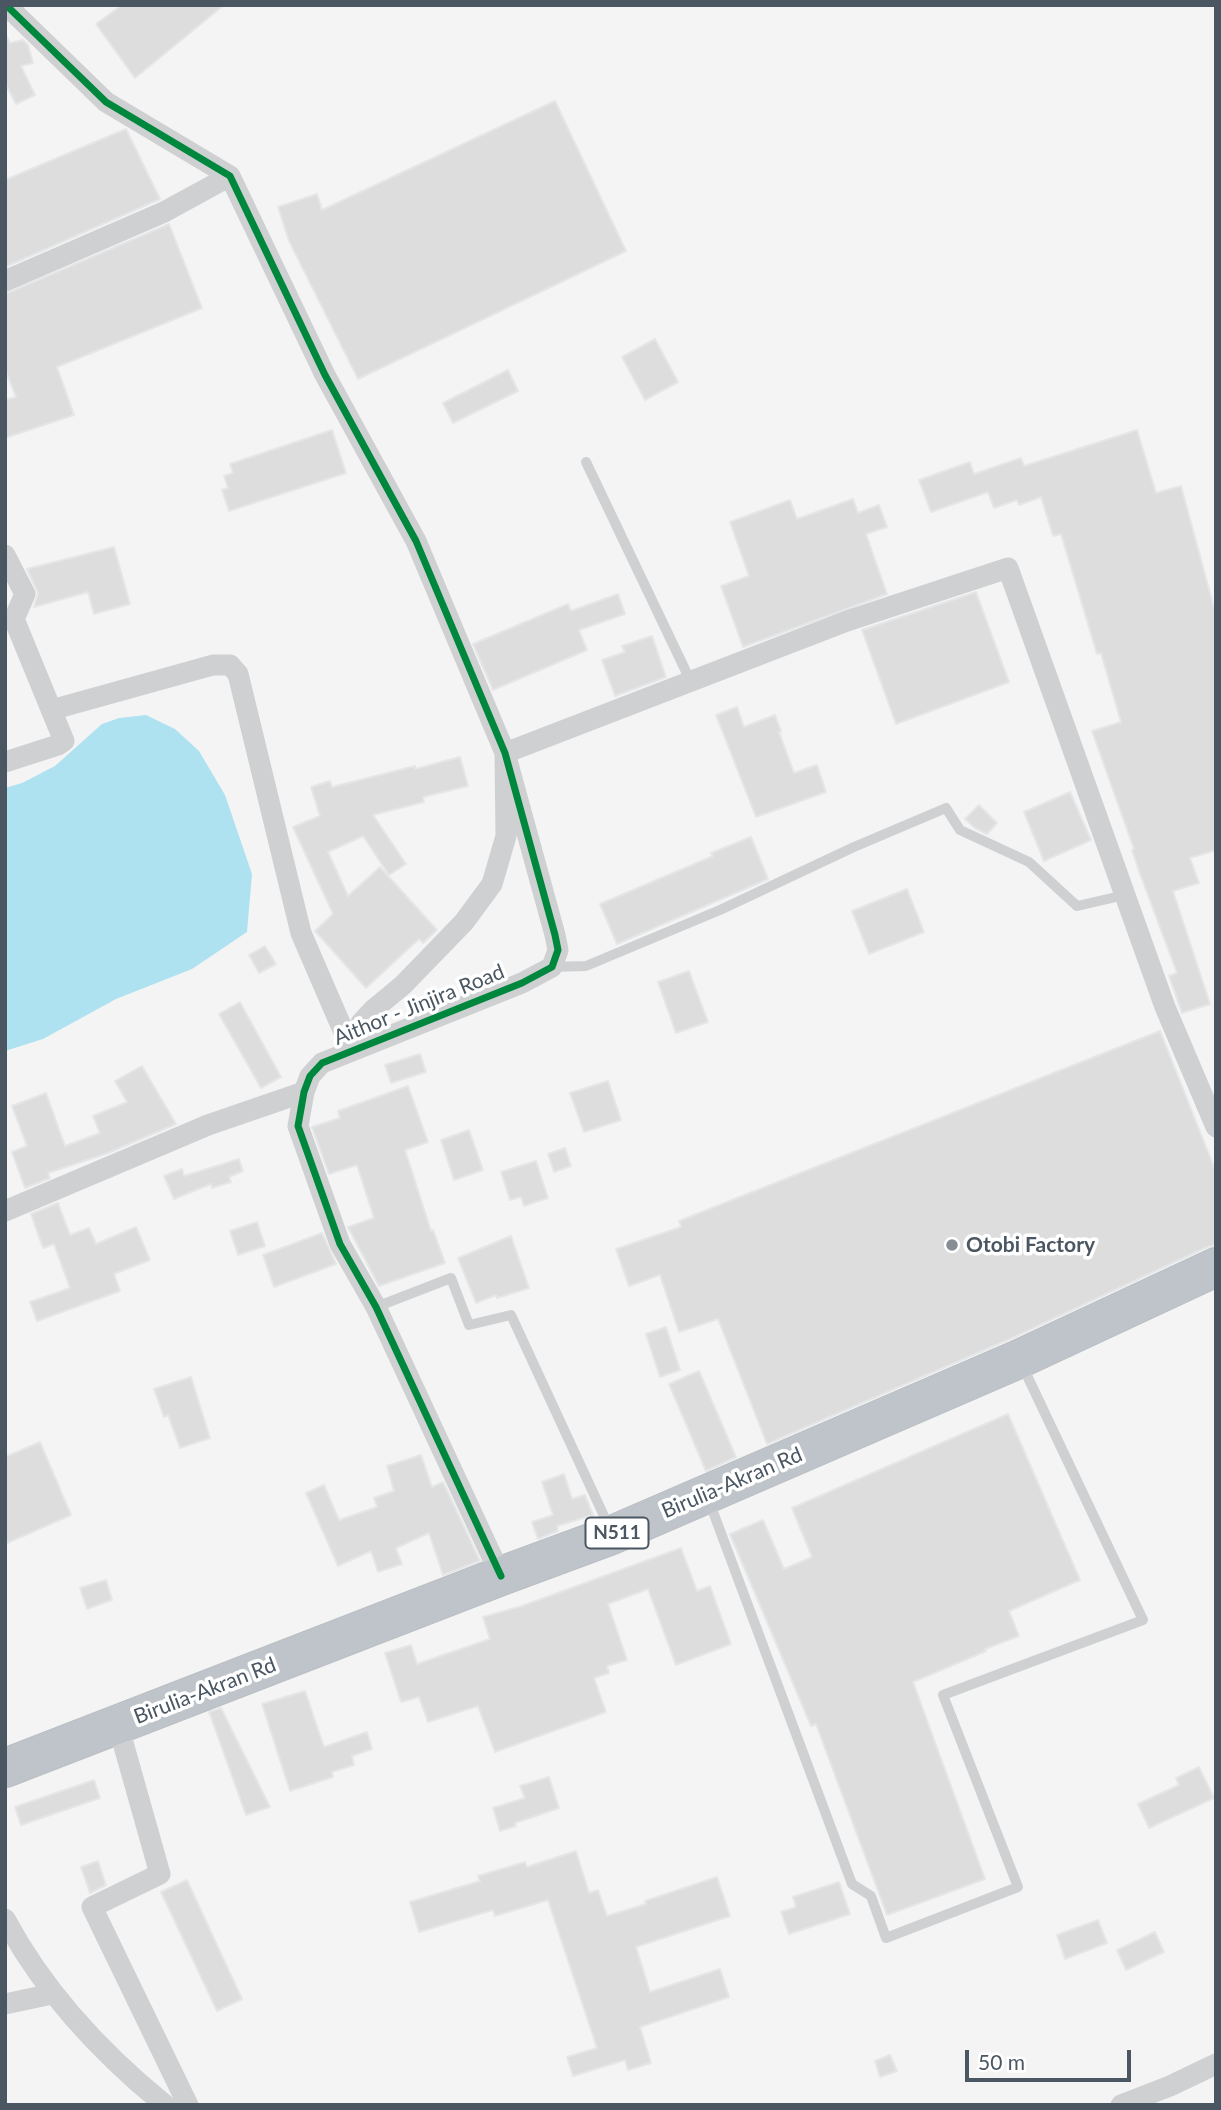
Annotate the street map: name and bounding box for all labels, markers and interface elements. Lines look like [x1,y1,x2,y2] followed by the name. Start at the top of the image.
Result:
[330,959,508,1051] street label: Aithor - Jinjira Road
[966,1232,1095,1258] place label: Otobi Factory
[944,1237,960,1253] marker: Otobi Factory
[658,1442,806,1524] street label: Birulia-Akran Rd
[586,1518,648,1548] road number: N511
[130,1652,280,1730] street label: Birulia-Akran Rd
[969,2036,1135,2080] scale bar
[978,2049,1025,2074] text: 50 m

